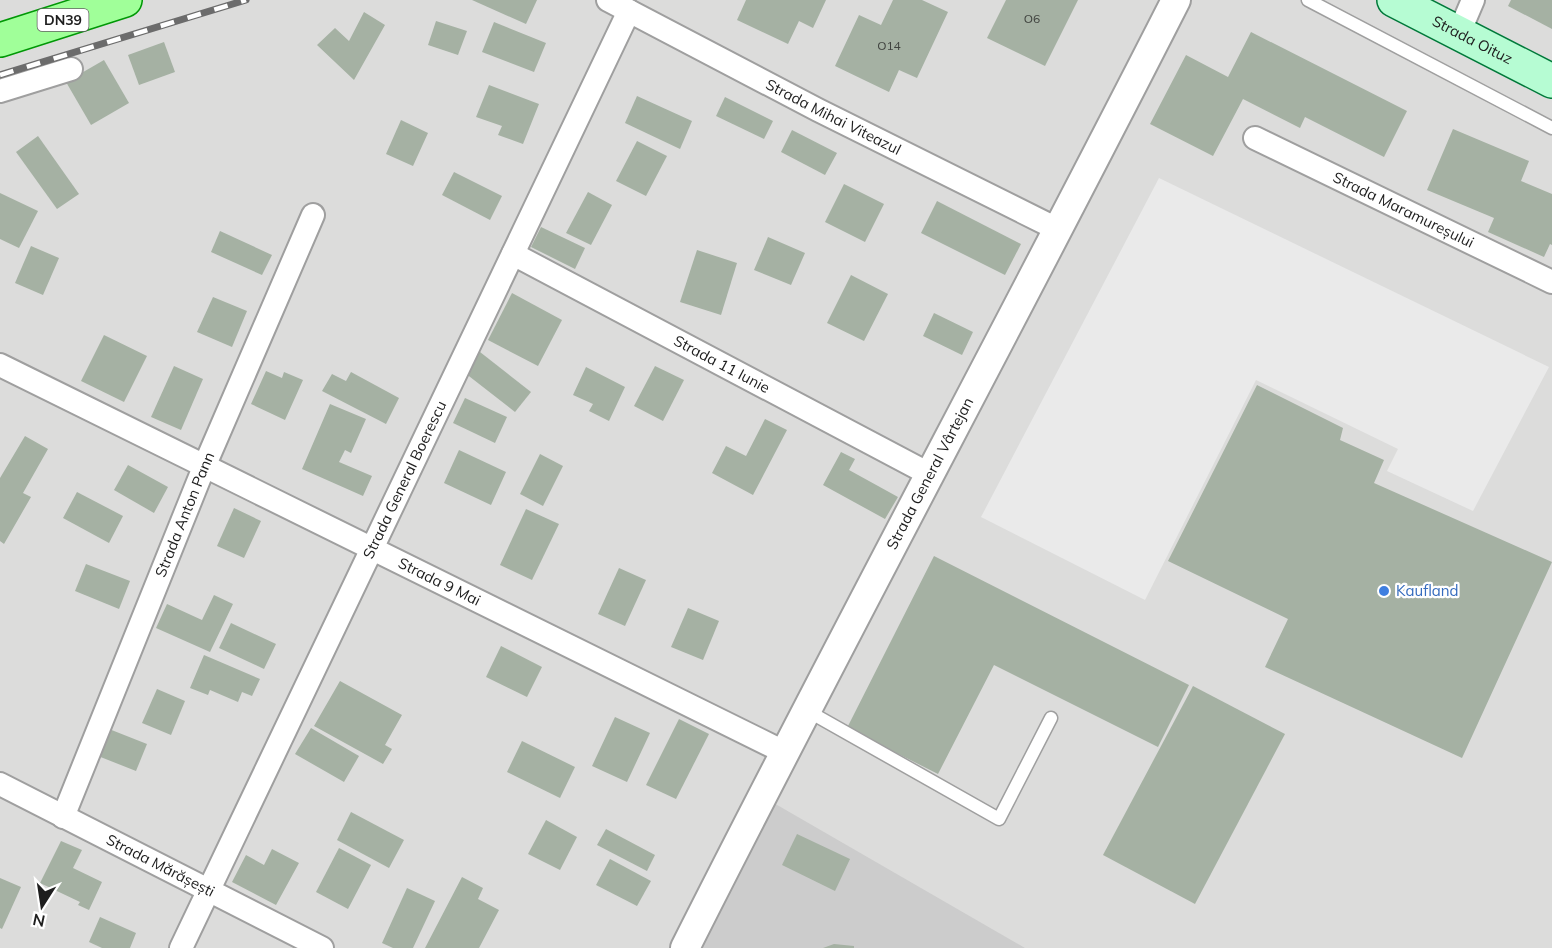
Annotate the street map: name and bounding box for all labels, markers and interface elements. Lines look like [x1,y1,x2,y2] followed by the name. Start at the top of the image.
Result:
[38,9,88,31] road number: DN39
[1024,11,1040,26] house number: O6
[1429,11,1516,68] street label: Strada Oituz
[877,38,901,53] house number: O14
[763,74,904,159] street label: Strada Mihai Viteazul
[1330,167,1477,252] street label: Strada Maramureșului
[671,331,773,397] street label: Strada 11 Iunie
[882,394,977,553] street label: Strada General Vârtejan
[359,397,450,562] street label: Strada General Boerescu
[151,449,218,580] street label: Strada Anton Pann
[395,553,484,610] street label: Strada 9 Mai
[1396,581,1459,600] place label: Kaufland
[1377,584,1391,598] marker: Kaufland
[103,830,218,901] street label: Strada Mărășești
[12,876,72,936] north arrow
[31,910,47,932] text: N

